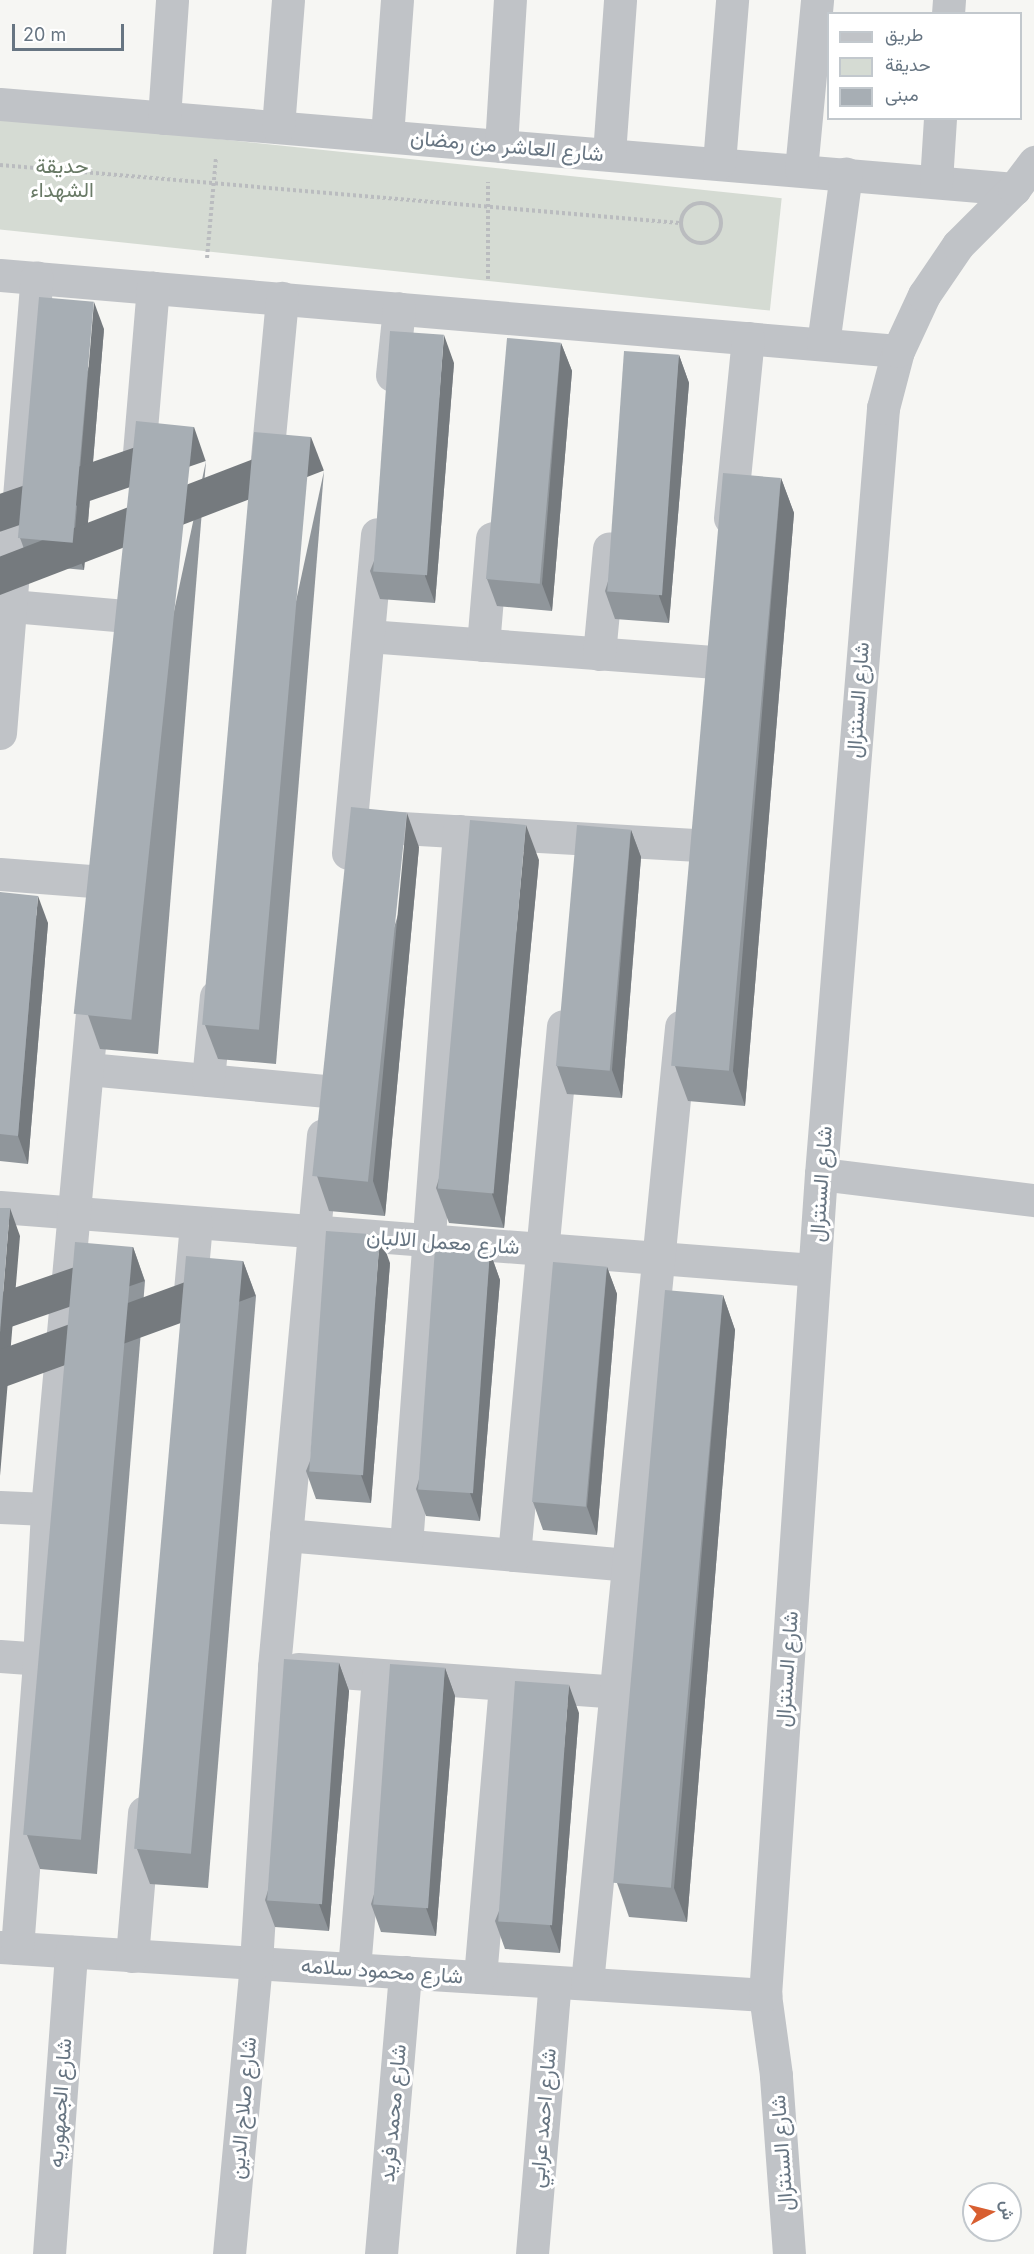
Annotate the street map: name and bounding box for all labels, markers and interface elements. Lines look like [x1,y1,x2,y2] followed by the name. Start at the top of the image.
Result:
[15,12,128,50] scale bar
[827,12,1022,120] legend
[23,24,66,45] text: 20 m
[885,24,923,45] text: طريق
[885,54,931,75] text: حديقة
[885,84,919,105] text: مبنى
[409,125,605,167] street label: شارع العاشر من رمضان
[30,153,94,203] park label: حديقة الشهداء
[841,641,875,759] street label: شارع السنترال
[804,1125,838,1243] street label: شارع السنترال
[366,1224,520,1260] street label: شارع معمل الالبان
[770,1610,804,1728] street label: شارع السنترال
[300,1953,464,1989] street label: شارع محمود سلامه
[224,2036,262,2180] street label: شارع صلاح الدين
[43,2037,77,2169] street label: شارع الجمهوريه
[374,2043,412,2183] street label: شارع محمد فريد
[524,2047,562,2189] street label: شارع احمد عرابي
[765,2094,799,2212] street label: شارع السنترال
[962,2182,1022,2242] north arrow
[997,2199,1019,2221] text: ش

